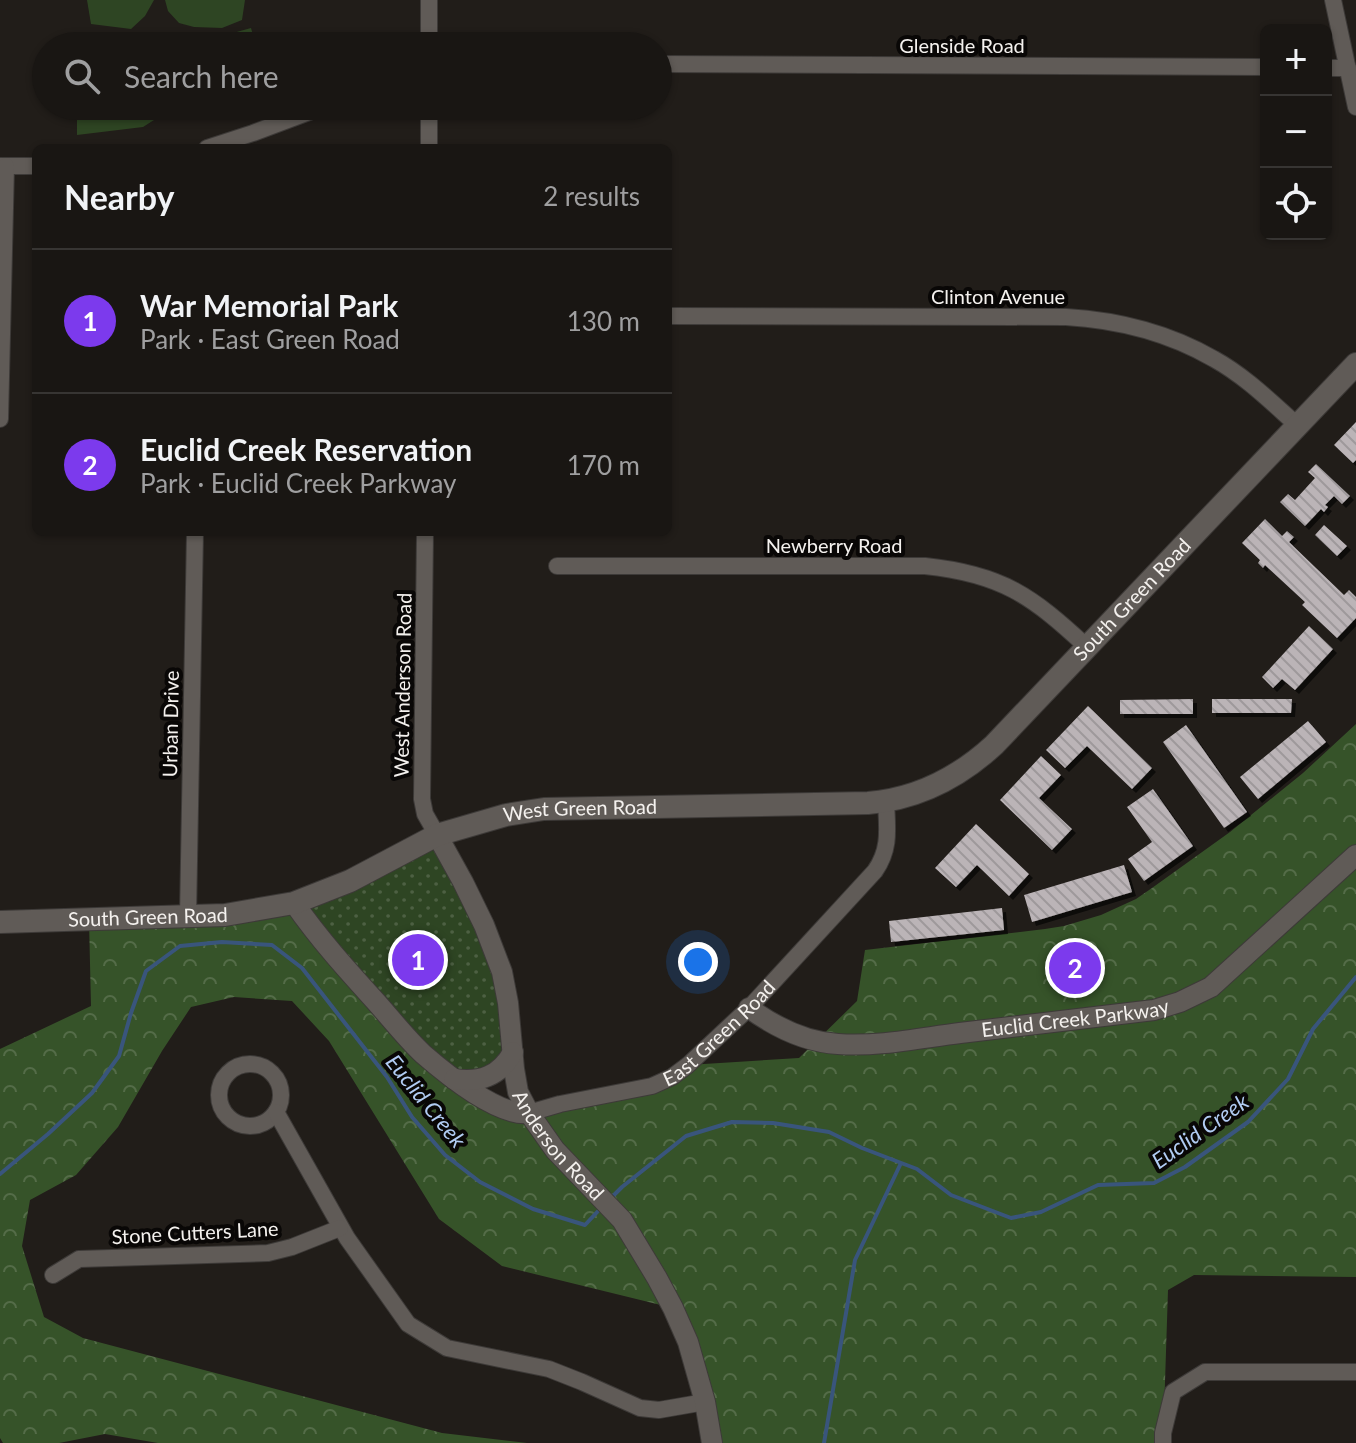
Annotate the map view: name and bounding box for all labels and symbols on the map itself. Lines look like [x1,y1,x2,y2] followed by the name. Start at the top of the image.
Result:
[899,33,1025,57] street label: Glenside Road
[931,284,1065,308] street label: Clinton Avenue
[766,533,902,557] street label: Newberry Road
[1068,533,1195,665] street label: South Green Road
[388,592,416,778] street label: West Anderson Road
[157,670,183,778] street label: Urban Drive
[501,794,657,826] street label: West Green Road
[68,902,228,931] street label: South Green Road
[392,930,444,990] pin: 1
[1049,938,1101,998] pin: 2
[678,942,718,982] your location
[659,975,780,1091] street label: East Green Road
[980,993,1172,1041] street label: Euclid Creek Parkway
[381,1049,472,1153] water label: Euclid Creek
[508,1086,609,1205] street label: Anderson Road
[1146,1087,1254,1174] water label: Euclid Creek
[111,1216,279,1248] street label: Stone Cutters Lane

